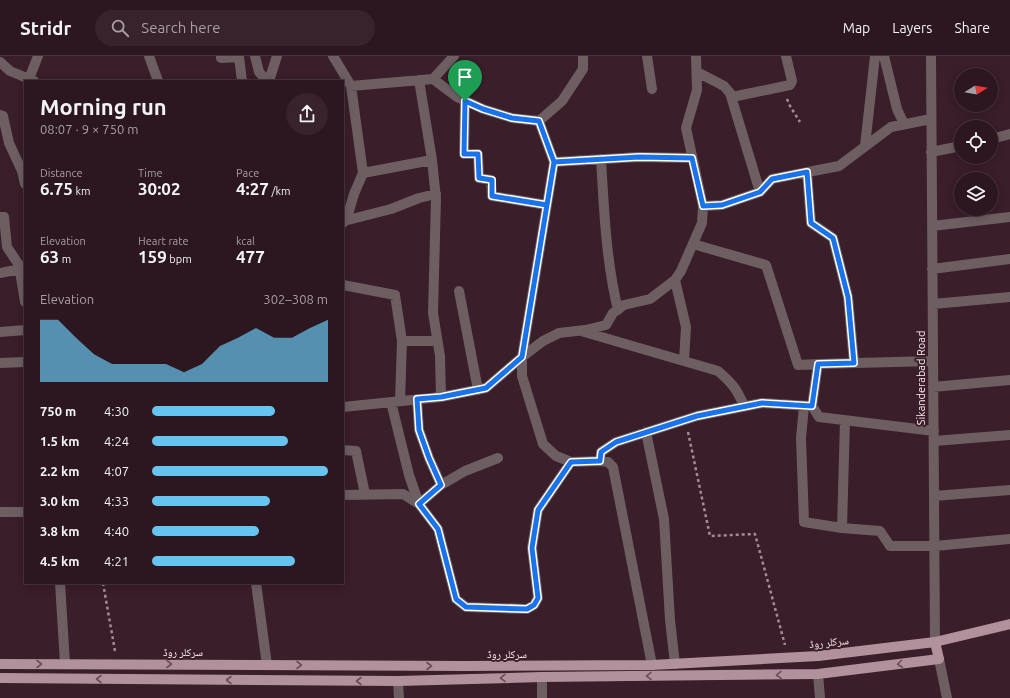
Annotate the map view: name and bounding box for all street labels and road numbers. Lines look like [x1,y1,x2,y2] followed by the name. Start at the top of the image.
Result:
[915,331,927,425] street label: Sikanderabad Road
[809,634,849,650] street label: سرکلر روڈ
[163,646,203,658] street label: سرکلر روڈ
[487,648,527,660] street label: سرکلر روڈ

